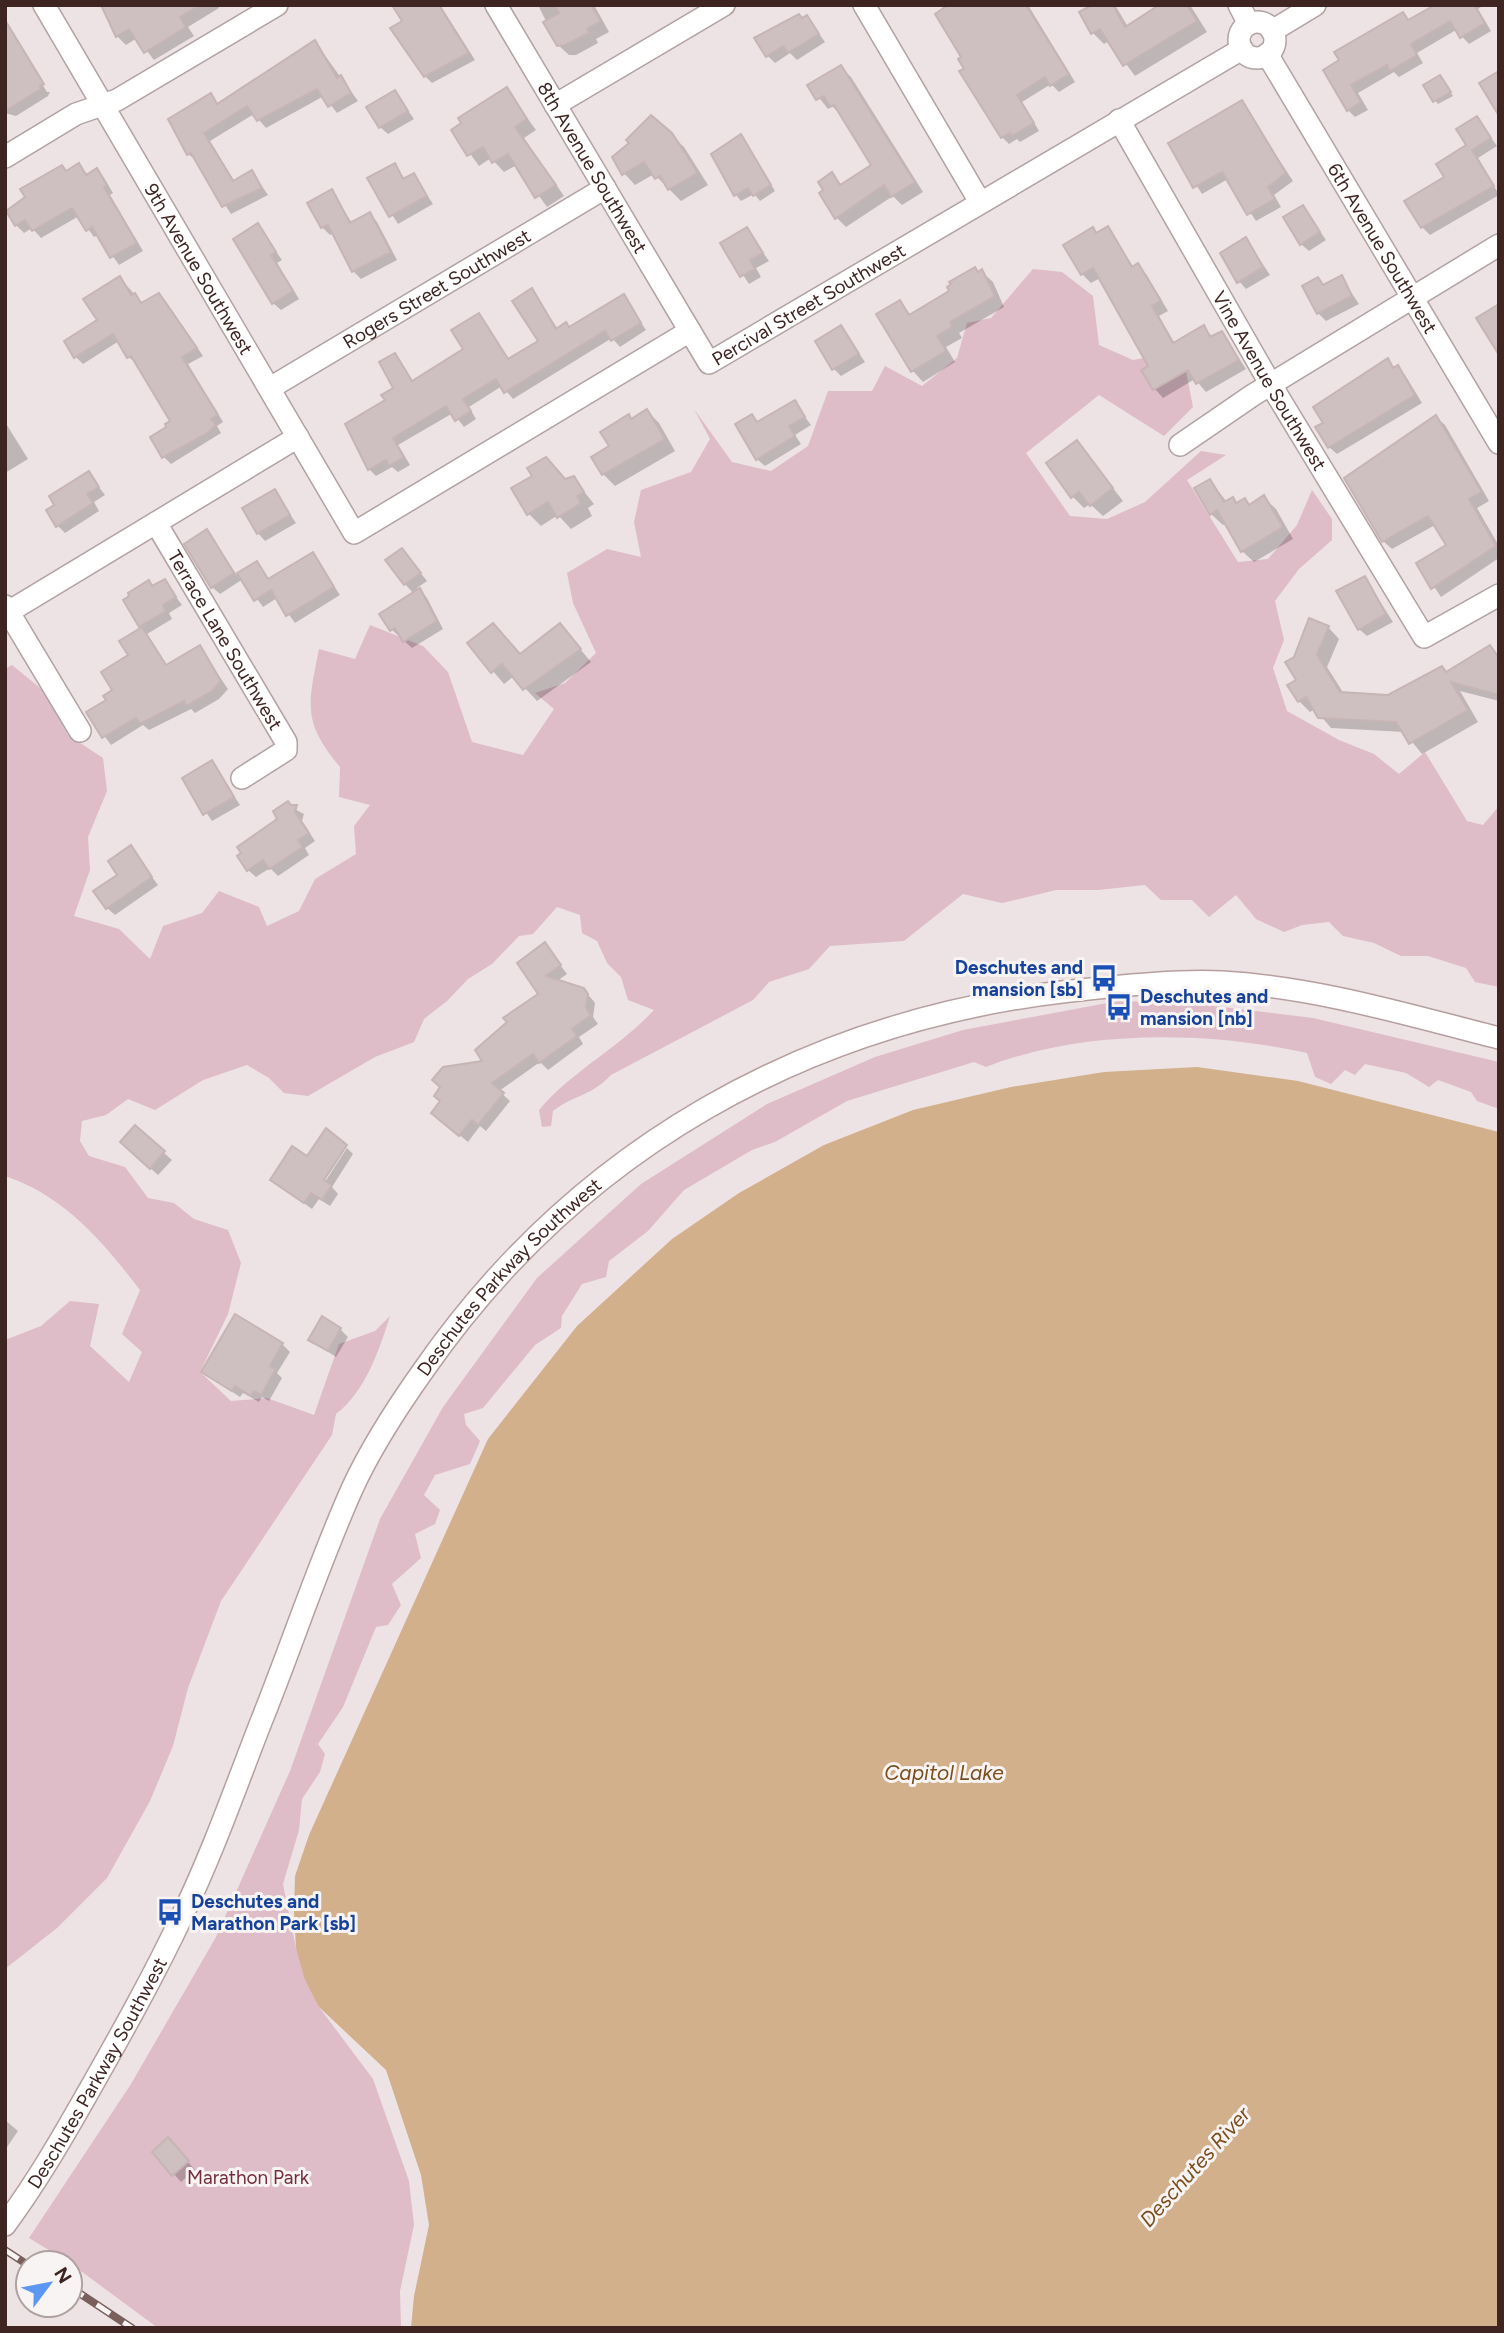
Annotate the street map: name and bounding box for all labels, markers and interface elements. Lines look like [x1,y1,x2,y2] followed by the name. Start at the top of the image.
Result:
[532,78,652,257] street label: 8th Avenue Southwest
[1323,159,1442,338] street label: 6th Avenue Southwest
[139,180,258,359] street label: 9th Avenue Southwest
[339,224,535,354] street label: Rogers Street Southwest
[708,239,910,371] street label: Percival Street Southwest
[1208,287,1331,475] street label: Vine Avenue Southwest
[163,546,287,734] street label: Terrace Lane Southwest
[955,956,1083,1001] place label: Deschutes and mansion [sb]
[1089,963,1119,993] bus stop icon: Deschutes and mansion [sb]
[1140,985,1268,1030] place label: Deschutes and mansion [nb]
[1104,992,1134,1022] bus stop icon: Deschutes and mansion [nb]
[412,1173,606,1380] street label: Deschutes Parkway Southwest
[884,1760,1004,1785] water label: Capitol Lake
[191,1890,356,1935] place label: Deschutes and Marathon Park [sb]
[155,1897,185,1927] bus stop icon: Deschutes and Marathon Park [sb]
[23,1954,172,2193] street label: Deschutes Parkway Southwest
[1134,2101,1256,2232] water label: Deschutes River
[187,2166,310,2189] park label: Marathon Park
[14,2249,84,2319] north arrow
[49,2263,77,2288] text: N

